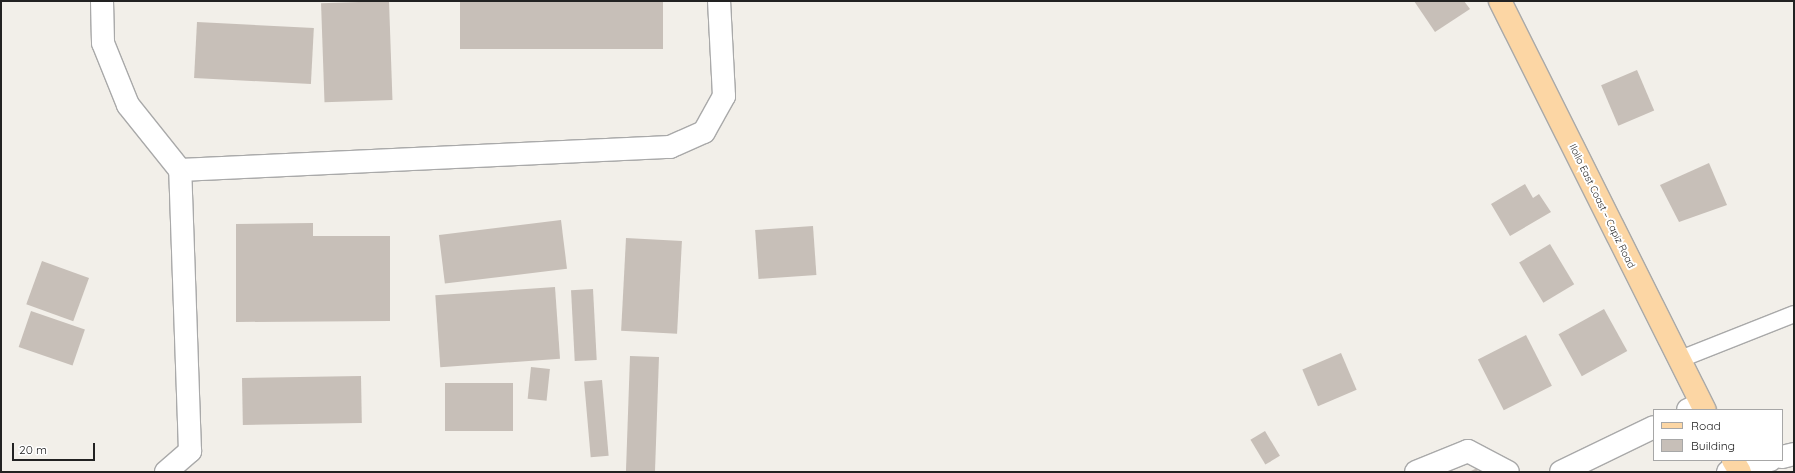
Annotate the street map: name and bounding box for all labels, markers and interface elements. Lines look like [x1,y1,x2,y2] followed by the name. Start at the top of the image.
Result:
[1567,142,1637,270] street label: Iloilo East Coast – Capiz Road
[1653,409,1783,461] legend
[1691,418,1721,433] text: Road
[14,435,97,461] scale bar
[1691,438,1735,453] text: Building
[19,442,47,457] text: 20 m

